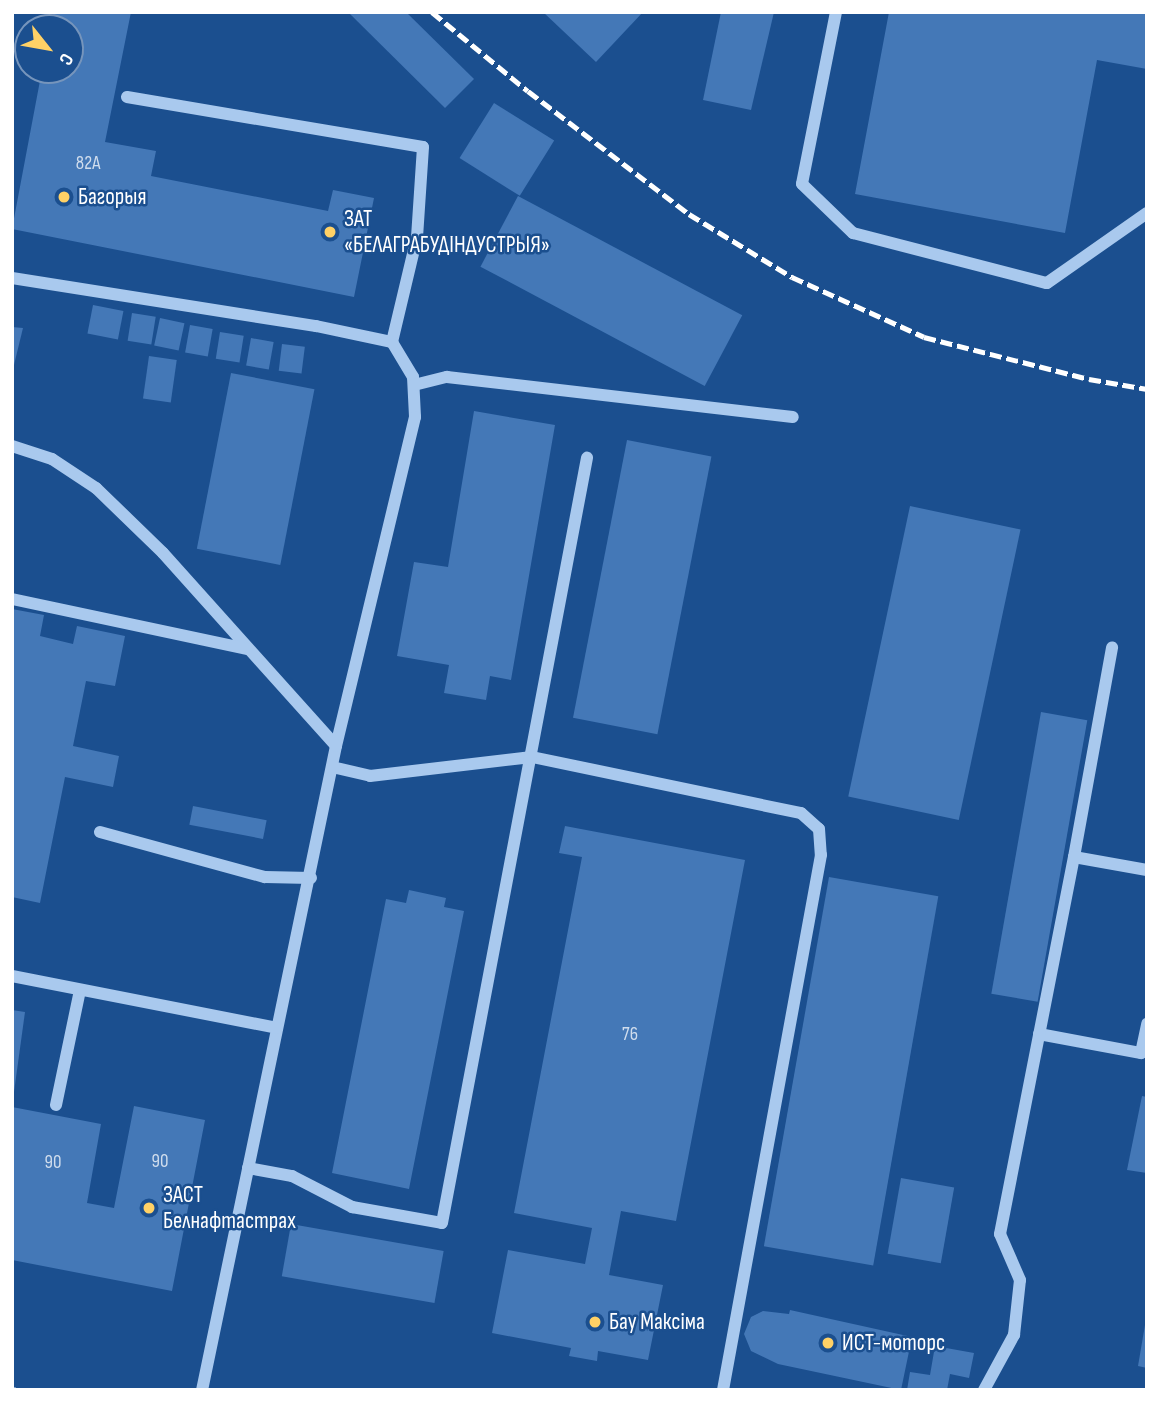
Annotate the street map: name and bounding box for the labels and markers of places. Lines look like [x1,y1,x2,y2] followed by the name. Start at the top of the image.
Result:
[78,183,146,211] place label: Багорыя
[56,189,72,205] marker: Багорыя
[344,205,550,259] place label: ЗАТ «БЕЛАГРАБУДIНДУСТРЫЯ»
[322,224,338,240] marker: ЗАТ «БЕЛАГРАБУДIНДУСТРЫЯ»
[163,1181,296,1235] place label: ЗАСТ Белнафтастрах
[141,1200,157,1216] marker: ЗАСТ Белнафтастрах
[609,1308,705,1336] place label: Бау Максіма
[587,1314,603,1330] marker: Бау Максіма
[842,1329,945,1357] place label: ИСТ-моторс
[820,1335,836,1351] marker: ИСТ-моторс

